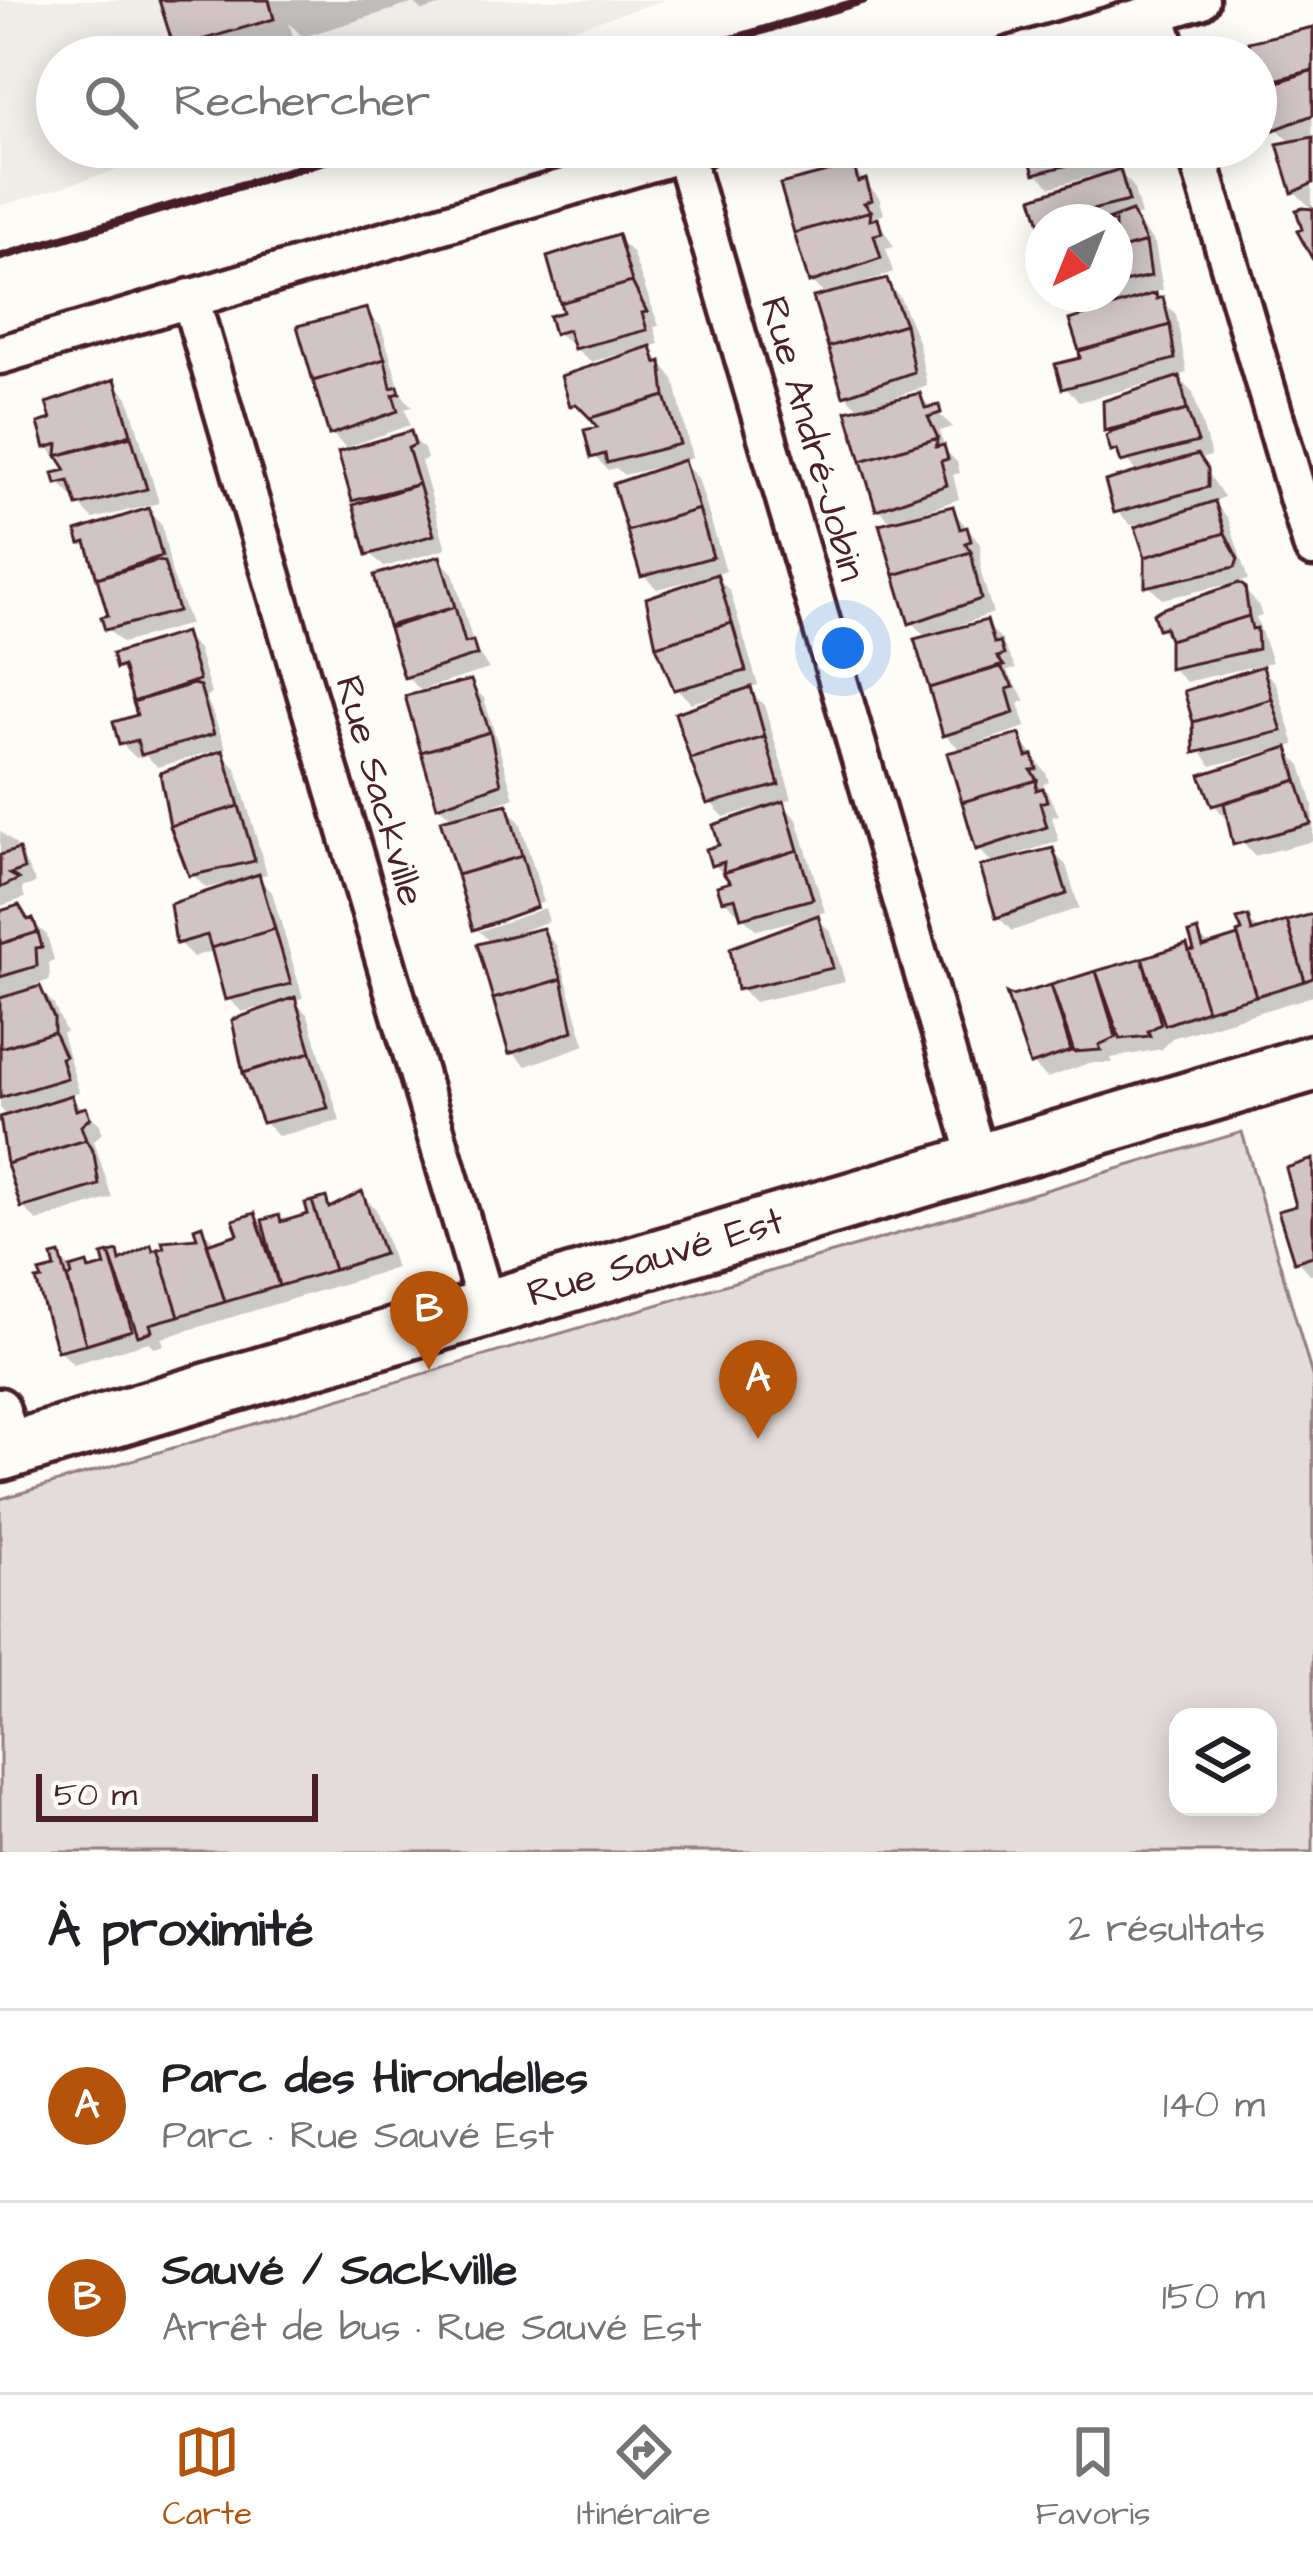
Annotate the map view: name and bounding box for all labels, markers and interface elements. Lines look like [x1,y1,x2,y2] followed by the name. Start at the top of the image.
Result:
[36,36,1277,168] search box
[78,69,144,135] icon: search
[174,71,430,133] text: Rechercher
[1025,204,1133,312] north arrow
[746,291,878,587] street label: Rue André-Jobin
[813,618,873,678] your location
[320,669,438,913] street label: Rue Sackville
[521,1195,790,1322] street label: Rue Sauvé Est
[390,1271,468,1370] pin: B
[719,1340,797,1439] pin: A
[1169,1708,1277,1816] map controls
[1169,1708,1277,1816] button: layers
[36,1768,318,1821] scale bar
[54,1772,137,1818] text: 50 m
[48,1895,314,1966] text: À proximité
[1068,1903,1265,1957] text: 2 résultats
[162,2048,588,2110] text: Parc des Hirondelles
[75,2079,99,2133] text: A
[1163,2079,1265,2133] text: 140 m
[162,2110,554,2164] text: Parc · Rue Sauvé Est
[162,2240,517,2302] text: Sauvé / Sackville
[73,2271,101,2325] text: B
[1162,2271,1265,2325] text: 150 m
[162,2302,702,2356] text: Arrêt de bus · Rue Sauvé Est
[162,2419,252,2537] tab: Carte
[577,2419,711,2537] tab: Itinéraire
[1035,2419,1151,2537] tab: Favoris

